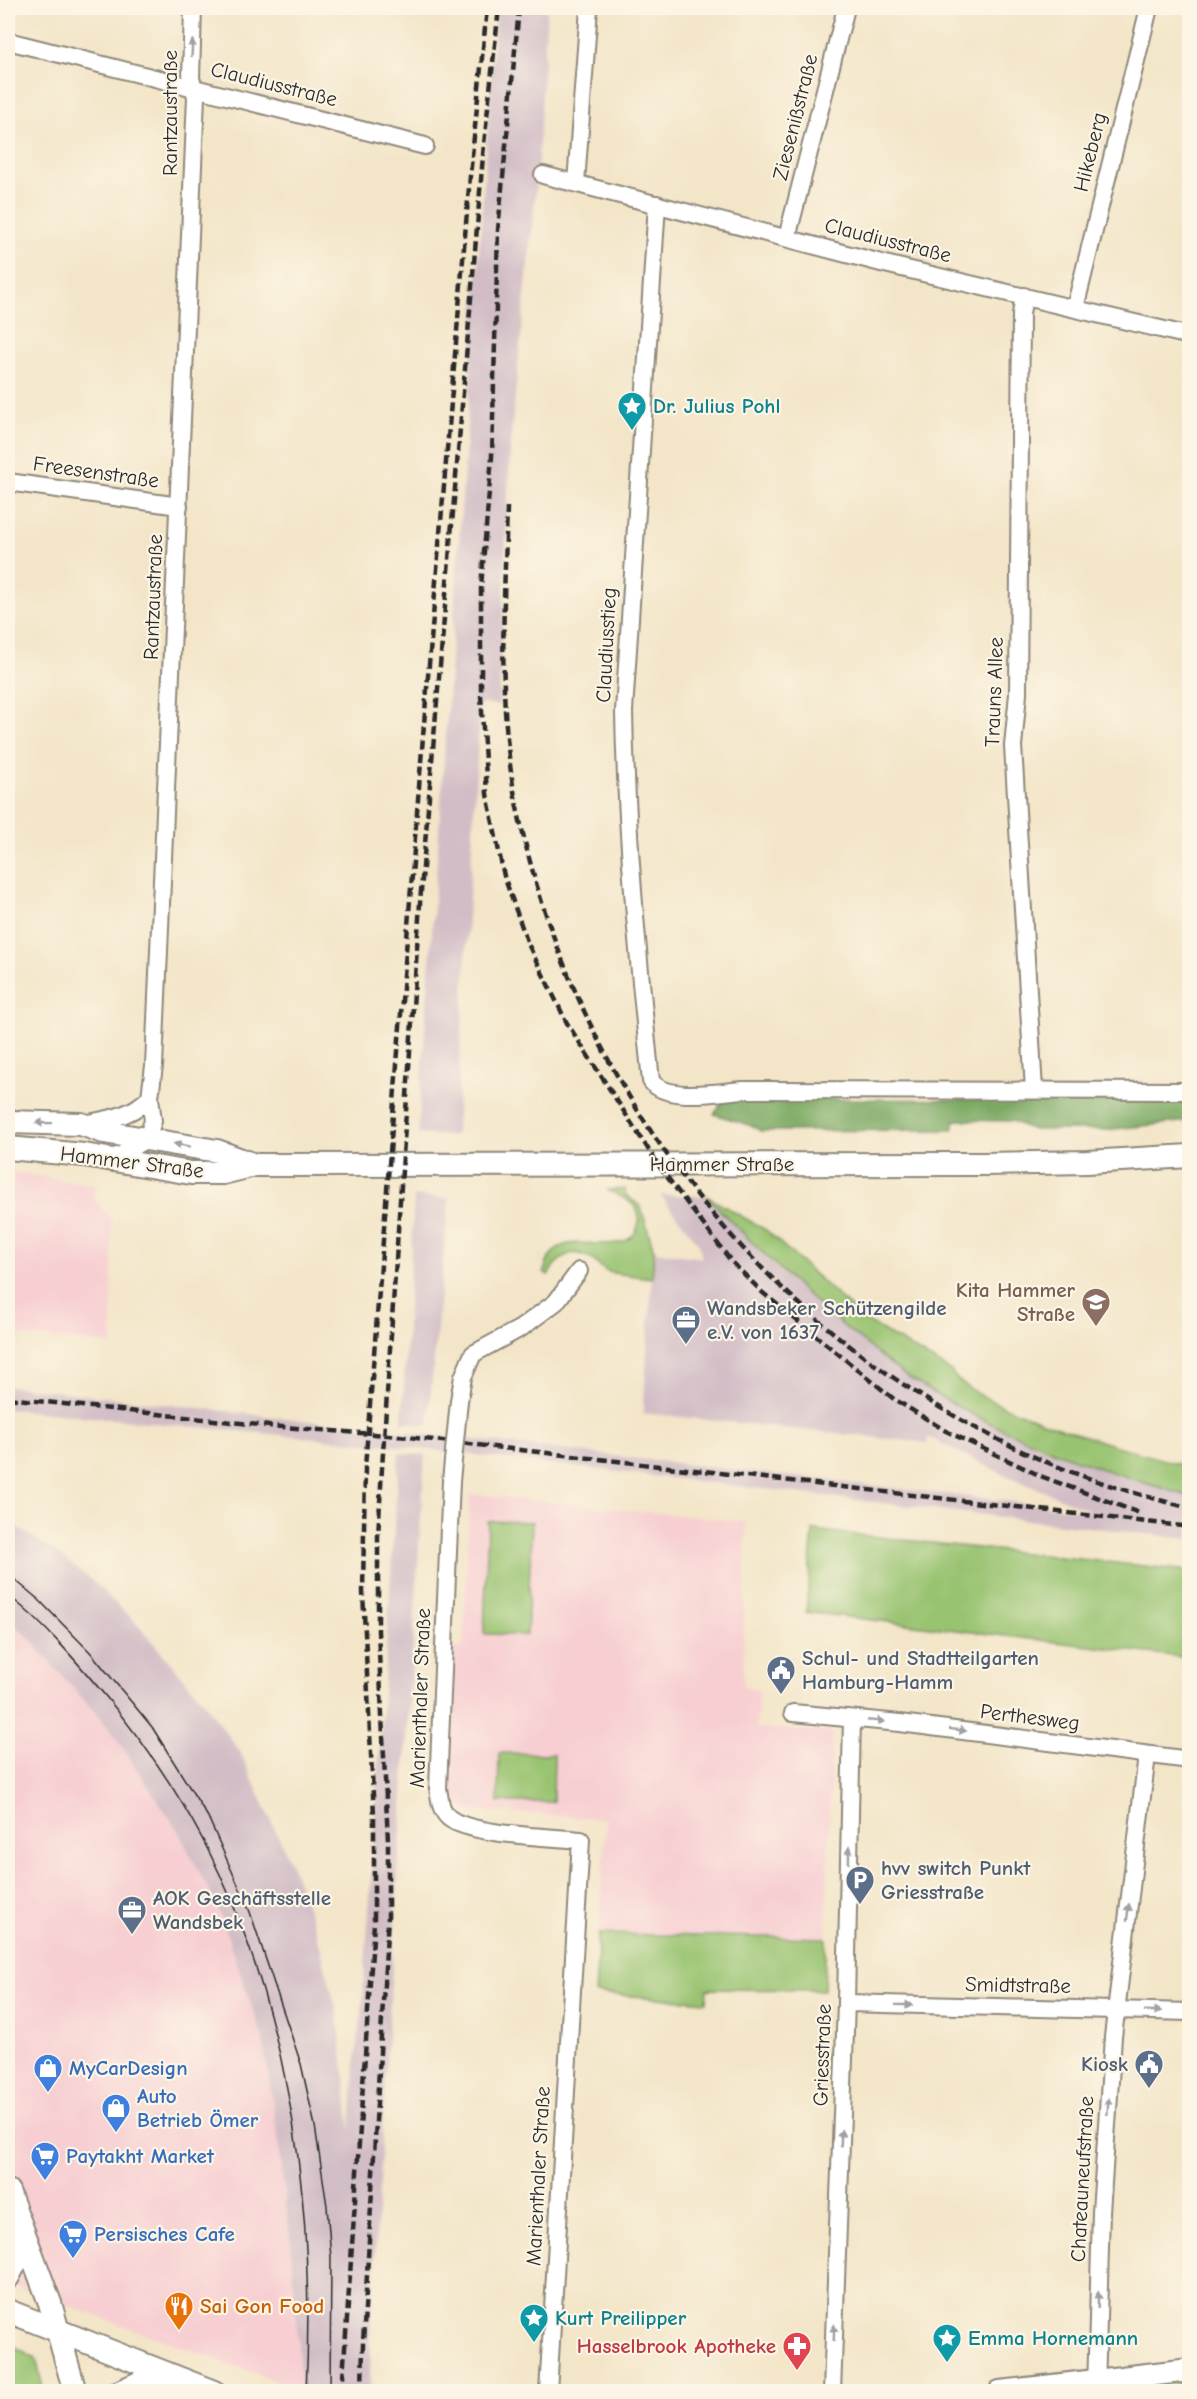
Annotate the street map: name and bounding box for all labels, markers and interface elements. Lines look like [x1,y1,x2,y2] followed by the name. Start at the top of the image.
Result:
[188,38,197,57] one-way arrow
[158,50,182,176] street label: Rantzaustraße
[768,51,822,183] street label: Ziesenißstraße
[208,57,340,111] street label: Claudiusstraße
[1069,110,1111,194] street label: Hikeberg
[822,213,954,267] street label: Claudiusstraße
[616,390,648,432] place icon: Dr. Julius Pohl
[653,394,780,418] place label: Dr. Julius Pohl
[31,451,161,493] street label: Freesenstraße
[139,534,167,660] street label: Rantzaustraße
[591,587,621,703] street label: Claudiusstieg
[980,636,1008,748] street label: Trauns Allee
[35,1118,54,1128] one-way arrow
[172,1140,191,1149] one-way arrow
[59,1141,205,1183] street label: Hammer Straße
[650,1152,794,1176] street label: Hammer Straße
[956,1278,1076,1326] place label: Kita Hammer Straße
[1080,1286,1112,1328] school or university icon: Kita Hammer Straße
[707,1296,947,1344] place label: Wandsbeker Schützengilde e.V. von 1637
[670,1304,702,1346] office icon: Wandsbeker Schützengilde e.V. von 1637
[405,1608,435,1788] street label: Marienthaler Straße
[802,1646,1039,1694] place label: Schul- und Stadtteilgarten Hamburg-Hamm
[765,1654,797,1696] public building icon: Schul- und Stadtteilgarten Hamburg-Hamm
[979,1699,1081,1735] street label: Perthesweg
[866,1716,885,1726] one-way arrow
[949,1726,968,1735] one-way arrow
[844,1845,854,1864] one-way arrow
[881,1856,1031,1904] place label: hvv switch Punkt Griesstraße
[844,1864,876,1906] parking icon: hvv switch Punkt Griesstraße
[153,1886,331,1934] place label: AOK Geschäftsstelle Wandsbek
[116,1894,148,1936] office icon: AOK Geschäftsstelle Wandsbek
[1123,1902,1133,1921] one-way arrow
[965,1972,1071,1998] street label: Smidtstraße
[895,2000,914,2010] one-way arrow
[808,2003,836,2107] street label: Griesstraße
[1143,2006,1162,2016] one-way arrow
[1133,2048,1165,2090] public building icon: Kiosk
[32,2052,64,2094] shop icon: MyCarDesign
[1081,2052,1129,2076] place label: Kiosk
[69,2056,188,2080] place label: MyCarDesign
[137,2084,259,2132] place label: Auto Betrieb Ömer
[521,2085,555,2267] street label: Marienthaler Straße
[100,2092,132,2134] shop icon: Auto Betrieb Ömer
[1066,2095,1098,2263] street label: Chateauneufstraße
[1103,2096,1113,2115] one-way arrow
[837,2129,846,2148] one-way arrow
[29,2140,61,2182] supermarket icon: Paytakht Market
[66,2144,215,2168] place label: Paytakht Market
[57,2218,89,2260] supermarket icon: Persisches Cafe
[94,2222,235,2246] place label: Persisches Cafe
[163,2290,195,2332] restaurant icon: Sai Gon Food
[1094,2291,1103,2310] one-way arrow
[200,2294,324,2318] place label: Sai Gon Food
[518,2302,550,2344] place icon: Kurt Preilipper
[555,2306,687,2330] place label: Kurt Preilipper
[931,2322,963,2364] place icon: Emma Hornemann
[830,2324,839,2343] one-way arrow
[968,2326,1138,2350] place label: Emma Hornemann
[781,2330,813,2372] pharmacy icon: Hasselbrook Apotheke
[577,2334,776,2358] place label: Hasselbrook Apotheke

